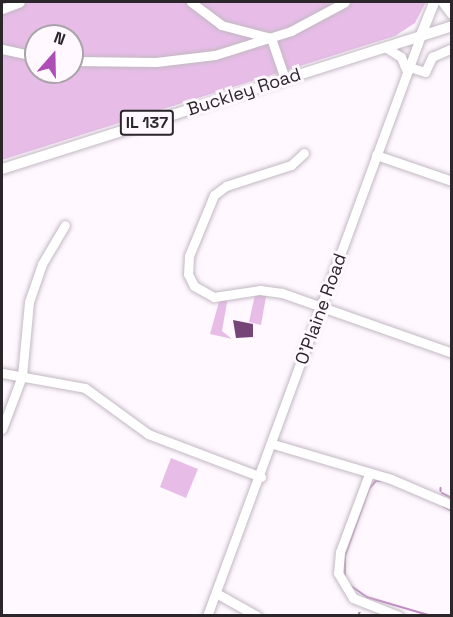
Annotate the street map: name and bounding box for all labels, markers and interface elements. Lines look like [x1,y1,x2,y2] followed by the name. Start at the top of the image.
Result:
[24,24,84,84] north arrow
[51,27,68,50] text: N
[184,63,304,121] street label: Buckley Road
[118,110,176,136] road number: IL 137
[291,250,351,368] street label: O'Plaine Road

